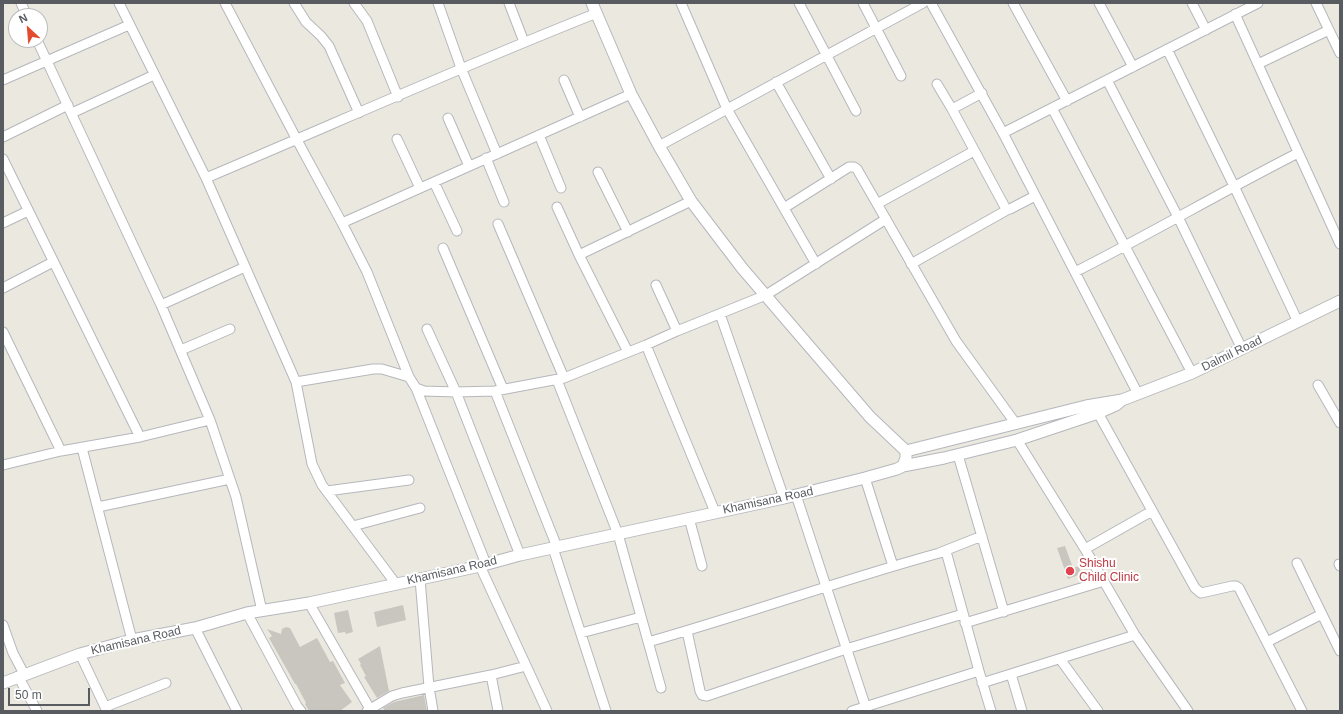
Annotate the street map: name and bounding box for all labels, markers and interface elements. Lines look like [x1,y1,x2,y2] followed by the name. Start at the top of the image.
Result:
[8,8,48,48] north arrow
[17,11,29,25] text: N
[1199,333,1265,375] street label: Dalmil Road
[721,484,815,518] street label: Khamisana Road
[406,554,498,588] street label: Khamisana Road
[1079,557,1139,585] place label: Shishu Child Clinic
[1064,565,1076,577] marker: Shishu Child Clinic
[90,624,182,658] street label: Khamisana Road
[10,680,92,706] scale bar
[15,688,42,702] text: 50 m

